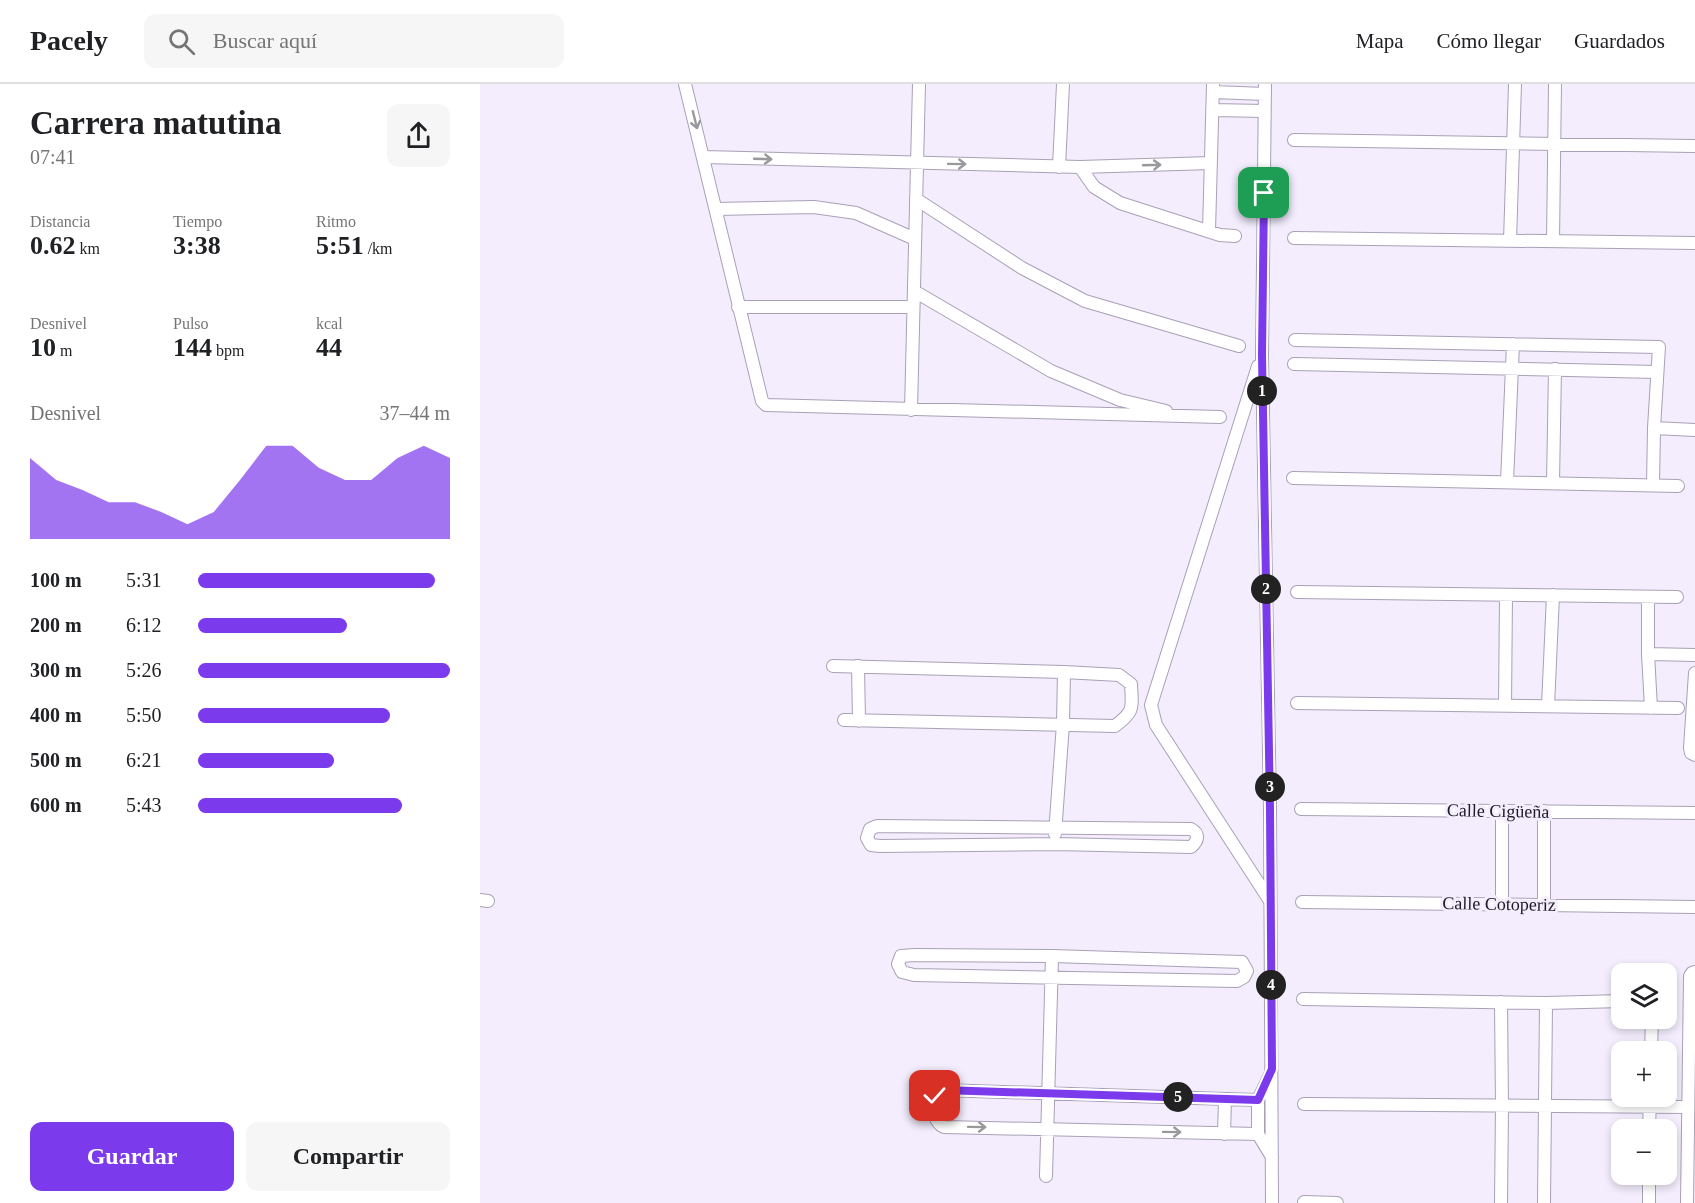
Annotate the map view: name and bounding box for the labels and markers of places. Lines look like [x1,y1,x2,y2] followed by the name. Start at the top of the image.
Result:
[1238,167,1289,218] pin
[1247,376,1277,406] pin: 1
[1251,574,1281,604] pin: 2
[1255,772,1285,802] pin: 3
[1256,970,1286,1000] pin: 4
[909,1070,960,1121] pin
[1163,1082,1193,1112] pin: 5

